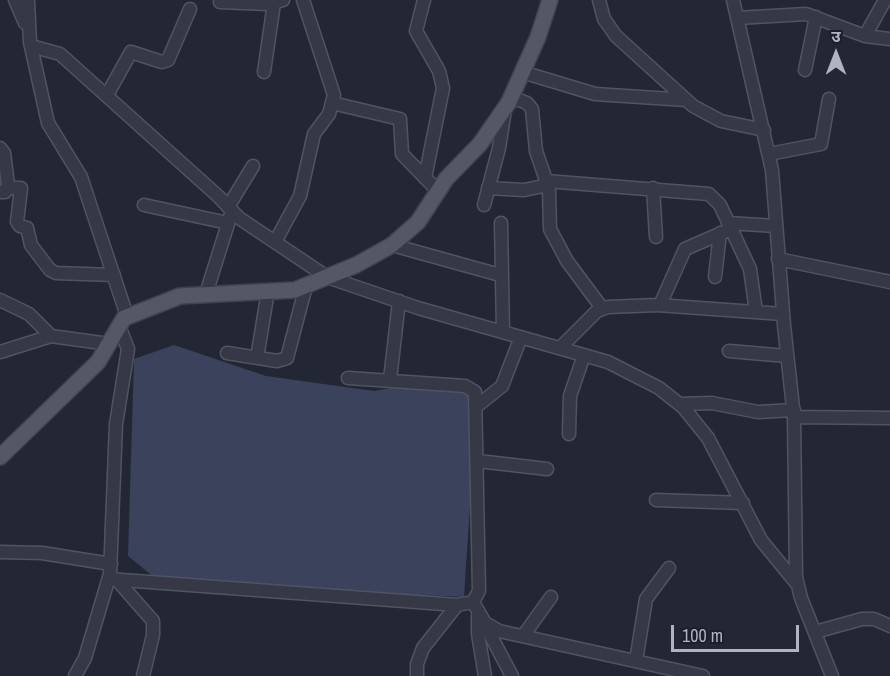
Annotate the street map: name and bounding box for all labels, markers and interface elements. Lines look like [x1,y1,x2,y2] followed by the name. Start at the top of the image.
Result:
[806,24,866,84] north arrow
[831,25,841,47] text: उ
[674,613,802,651] scale bar
[682,623,723,648] text: 100 m

